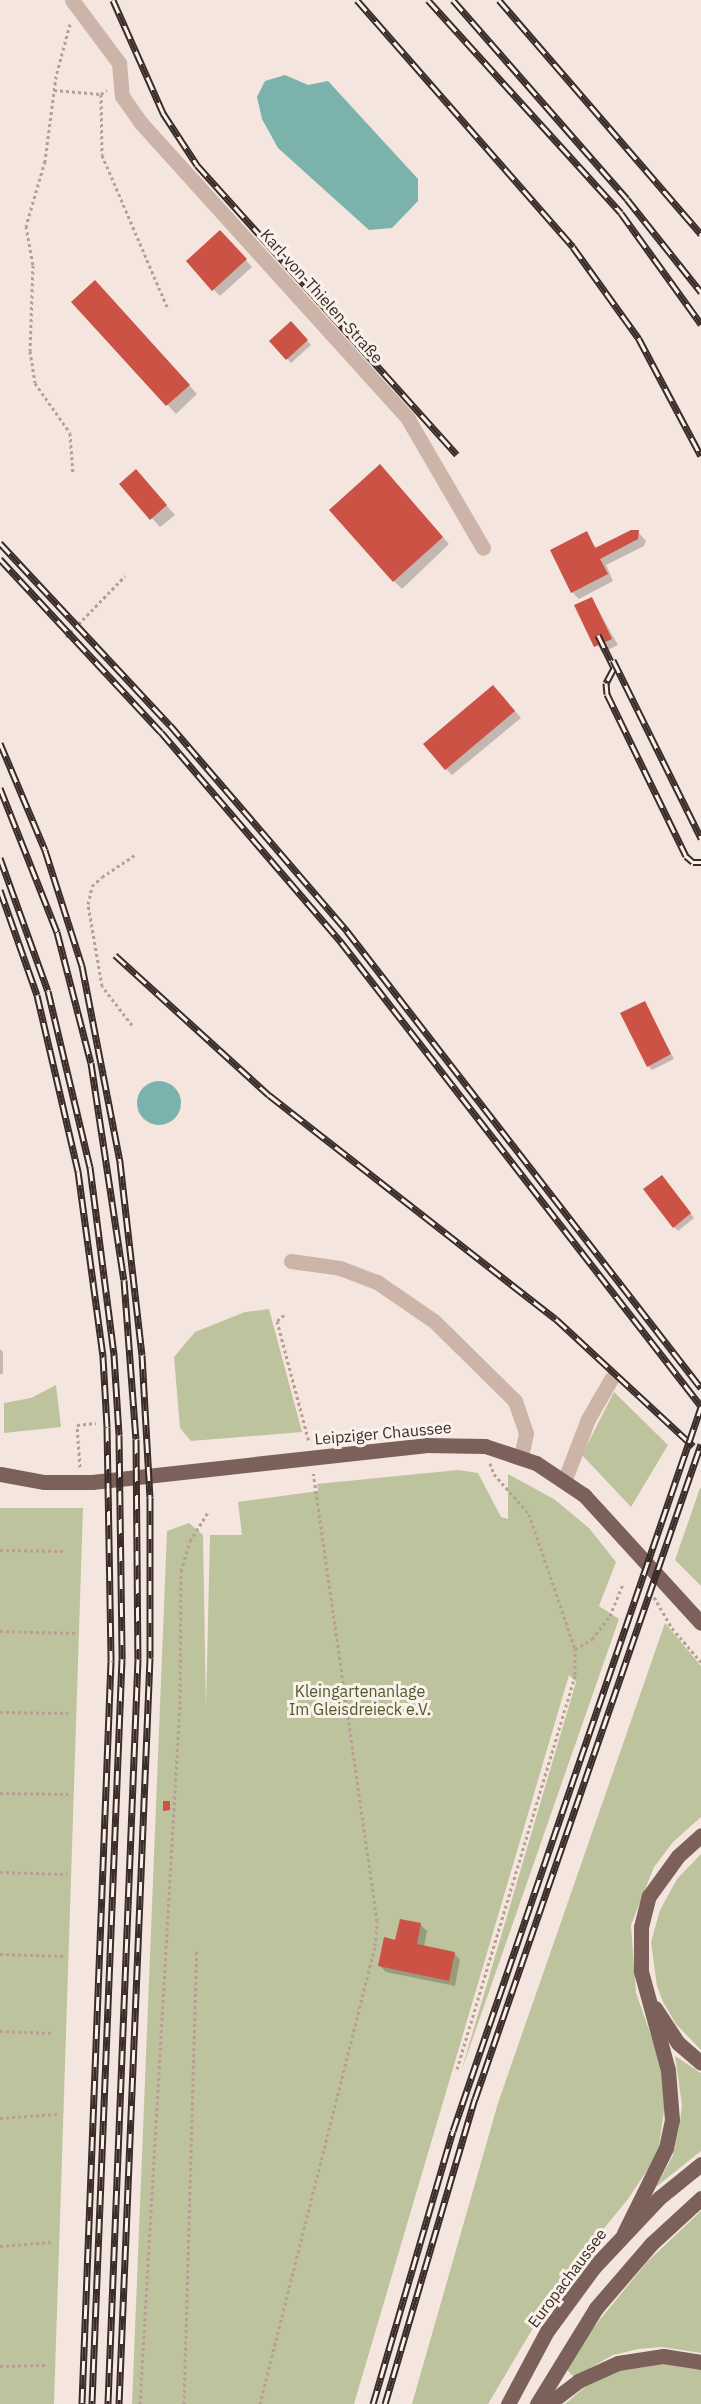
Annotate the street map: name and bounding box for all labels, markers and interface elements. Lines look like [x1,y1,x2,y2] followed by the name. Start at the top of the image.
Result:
[257,225,387,367] street label: Karl-von-Thielen-Straße
[314,1417,452,1449] street label: Leipziger Chaussee
[289,1681,431,1719] park label: Kleingartenanlage Im Gleisdreieck e.V.
[524,2225,610,2331] street label: Europachaussee

